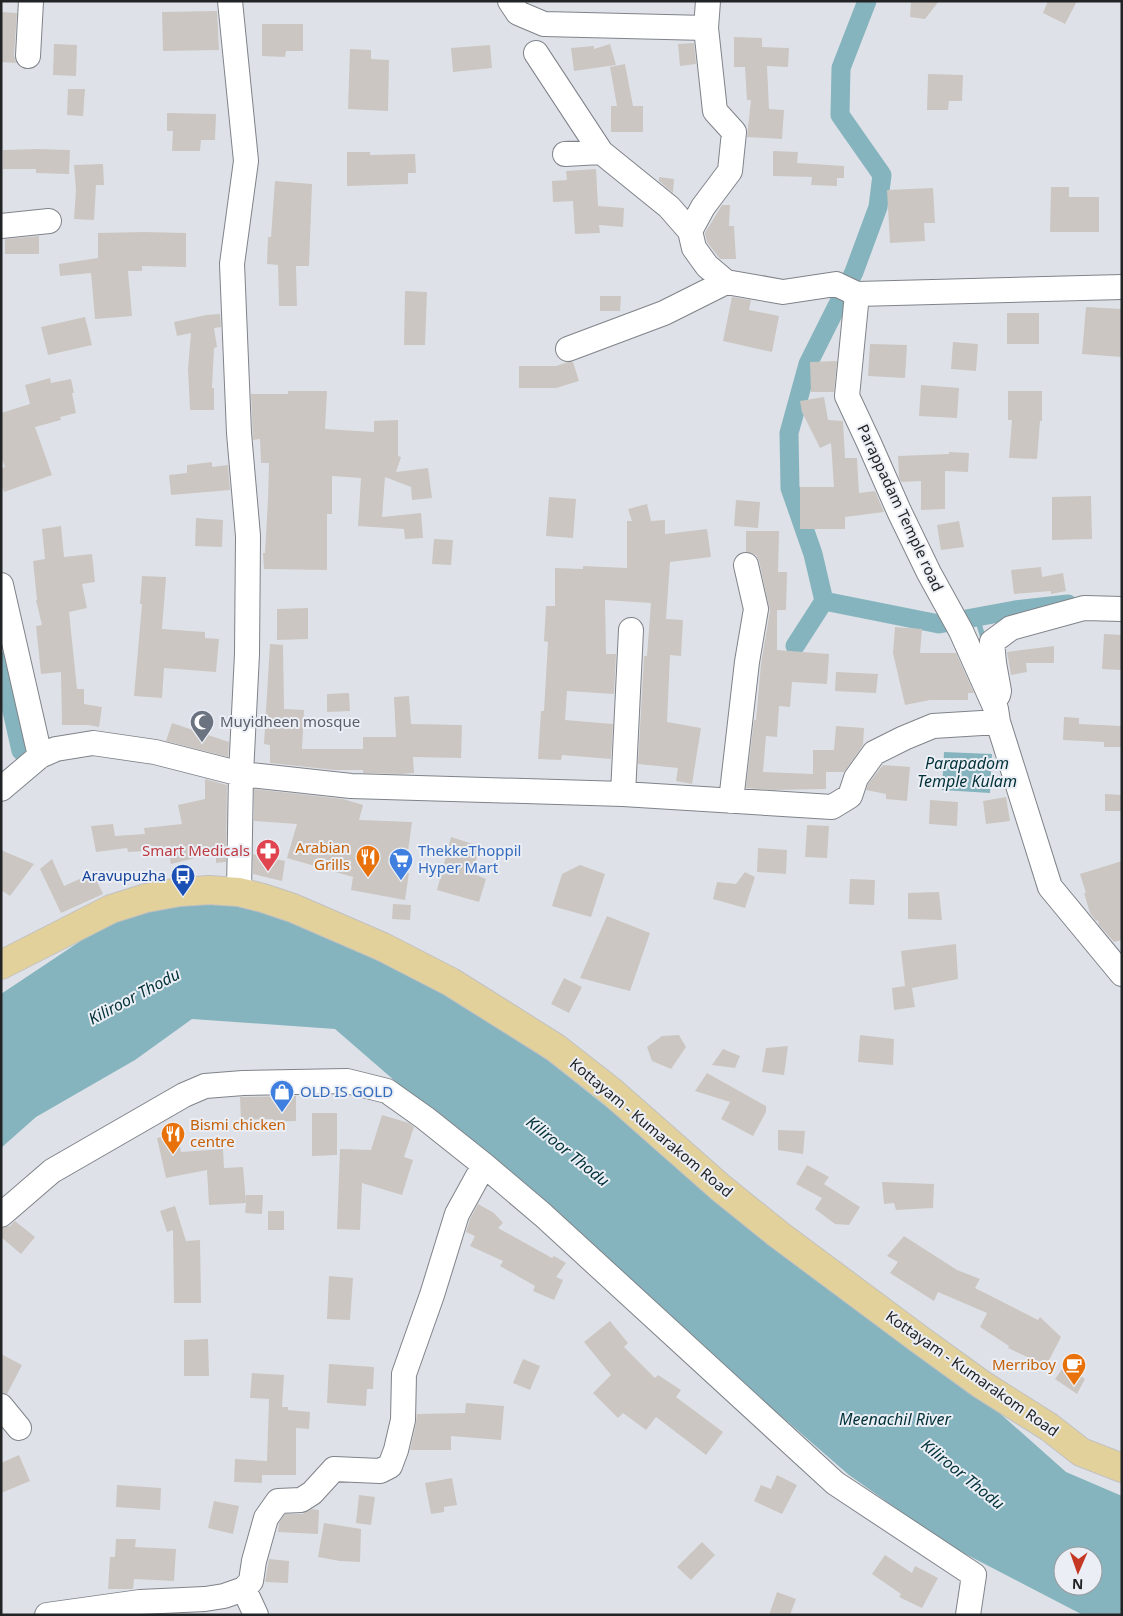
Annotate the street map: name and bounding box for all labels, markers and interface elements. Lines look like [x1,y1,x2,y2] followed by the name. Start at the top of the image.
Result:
[853,421,948,594] street label: Parappadam Temple road
[189,709,215,743] mosque icon: Muyidheen mosque
[220,711,360,731] place label: Muyidheen mosque
[917,752,1017,792] water label: Parapadom Temple Kulam
[295,837,350,874] place label: Arabian Grills
[255,838,281,872] pharmacy icon: Smart Medicals
[142,840,250,860] place label: Smart Medicals
[418,840,521,877] place label: ThekkeThoppil Hyper Mart
[355,844,381,878] restaurant icon: Arabian Grills
[388,847,414,881] supermarket icon: ThekkeThoppil Hyper Mart
[170,863,196,897] bus stop icon: Aravupuzha
[82,865,166,885] place label: Aravupuzha
[84,963,184,1029] water label: Kiliroor Thodu
[566,1053,737,1201] street label: Kottayam - Kumarakom Road
[269,1079,295,1113] shop icon: OLD IS GOLD
[300,1081,393,1101] place label: OLD IS GOLD
[522,1111,614,1191] water label: Kiliroor Thodu
[190,1114,286,1151] place label: Bismi chicken centre
[160,1121,186,1155] restaurant icon: Bismi chicken centre
[882,1306,1063,1441] street label: Kottayam - Kumarakom Road
[1061,1352,1087,1386] cafe icon: Merriboy
[992,1354,1056,1374] place label: Merriboy
[839,1408,952,1430] water label: Meenachil River
[917,1434,1009,1514] water label: Kiliroor Thodu
[1053,1546,1103,1596] north arrow
[1072,1575,1084,1594] text: N

